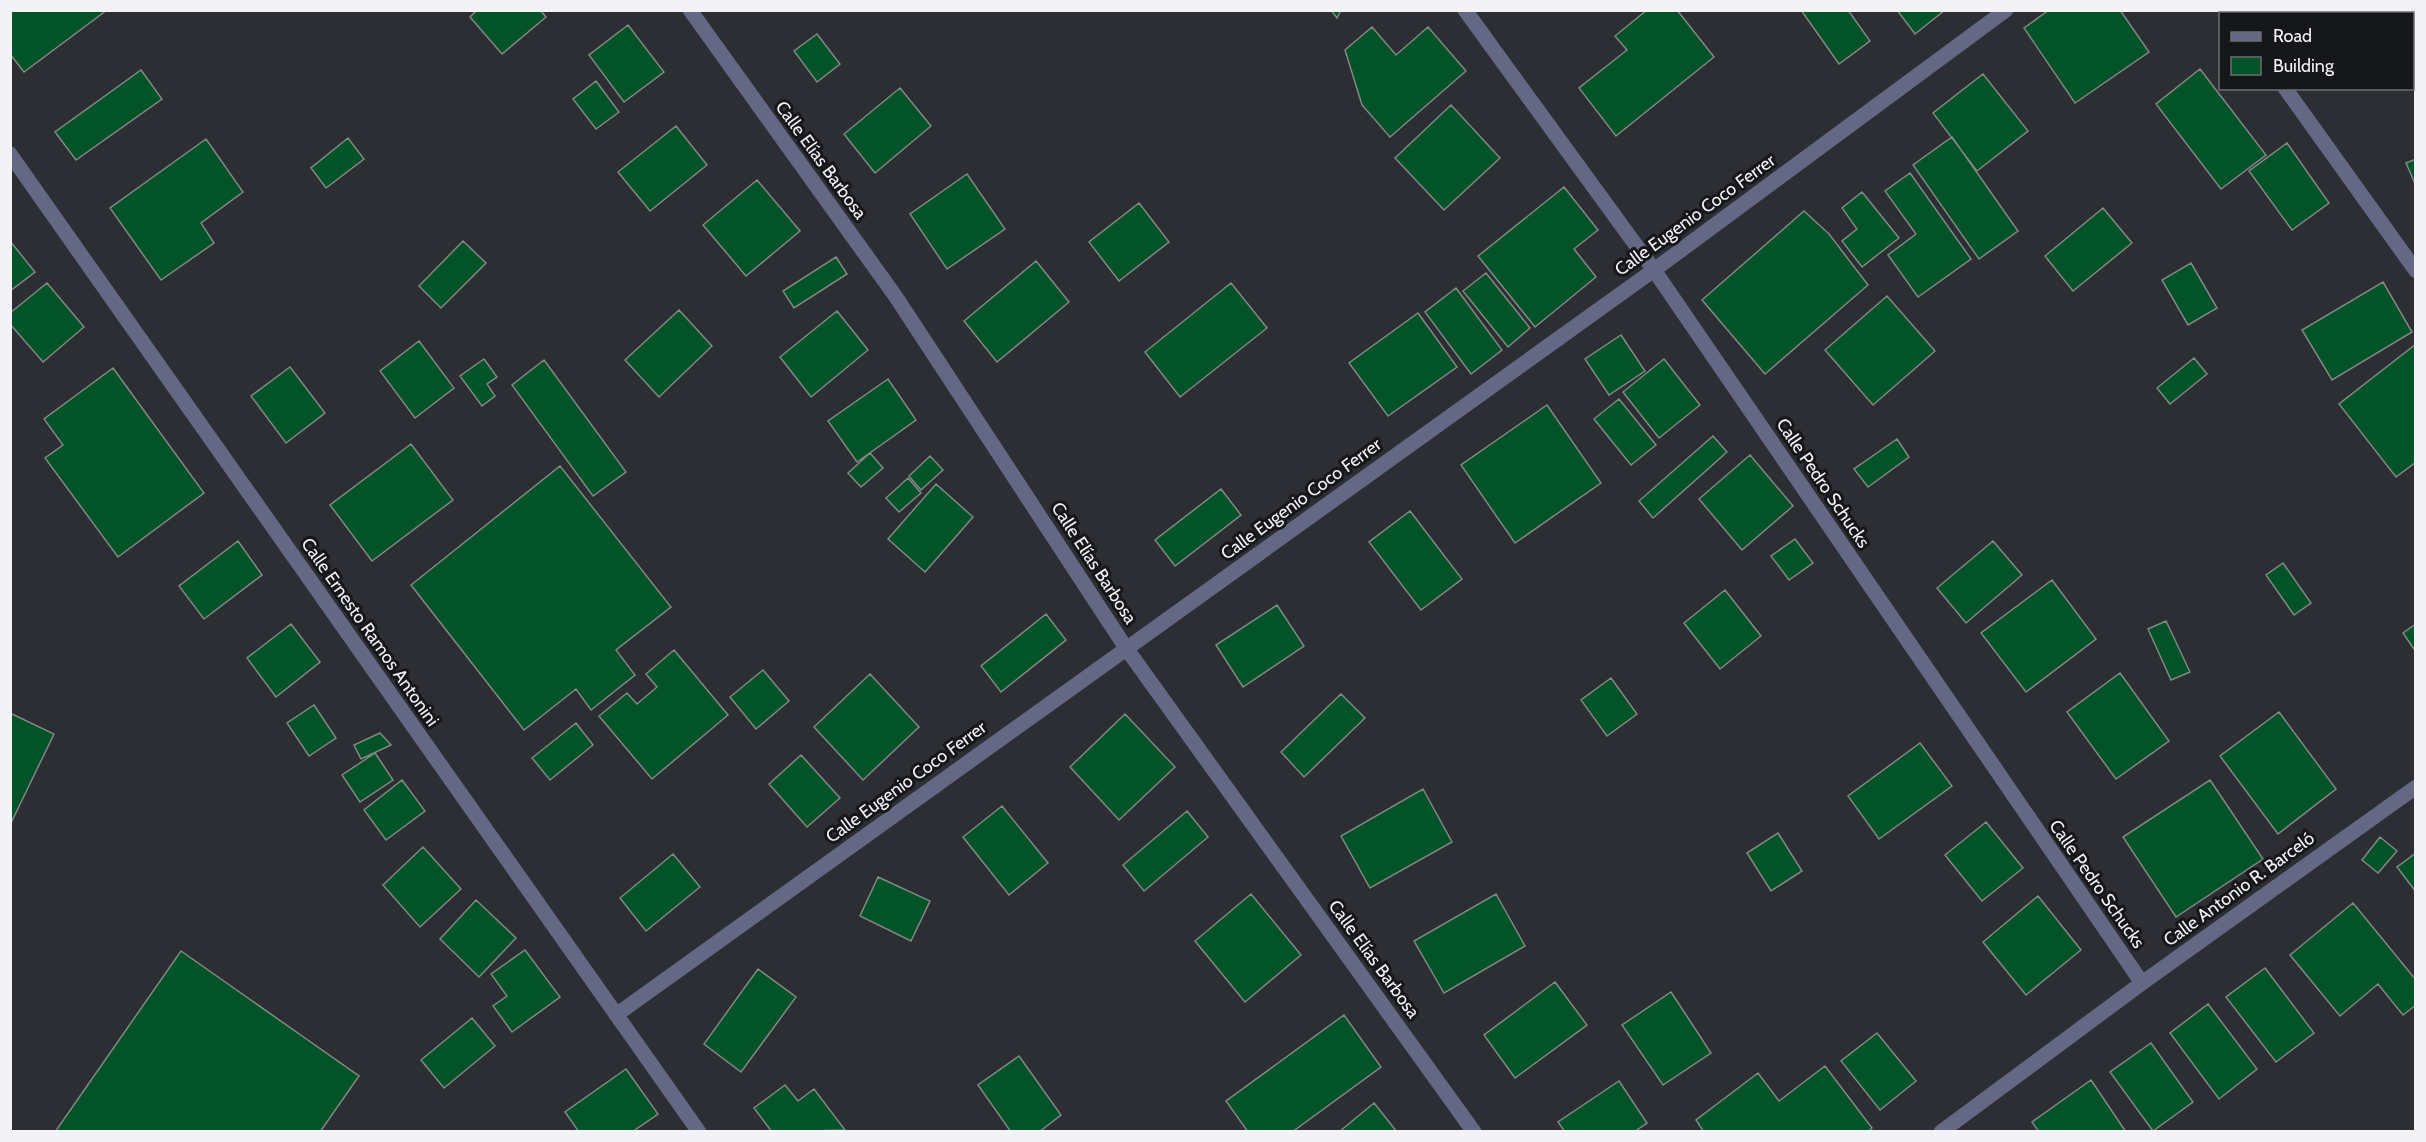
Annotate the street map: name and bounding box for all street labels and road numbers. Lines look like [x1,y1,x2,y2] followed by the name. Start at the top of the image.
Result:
[771,97,871,224] street label: Calle Elías Barbosa
[1610,149,1780,281] street label: Calle Eugenio Coco Ferrer
[1771,414,1875,552] street label: Calle Pedro Schucks
[1216,433,1386,565] street label: Calle Eugenio Coco Ferrer
[1046,498,1142,628] street label: Calle Elías Barbosa
[297,534,443,730] street label: Calle Ernesto Ramos Antonini
[821,716,991,848] street label: Calle Eugenio Coco Ferrer
[2045,816,2149,952] street label: Calle Pedro Schucks
[2159,827,2319,951] street label: Calle Antonio R. Barceló
[1324,896,1424,1023] street label: Calle Elías Barbosa

